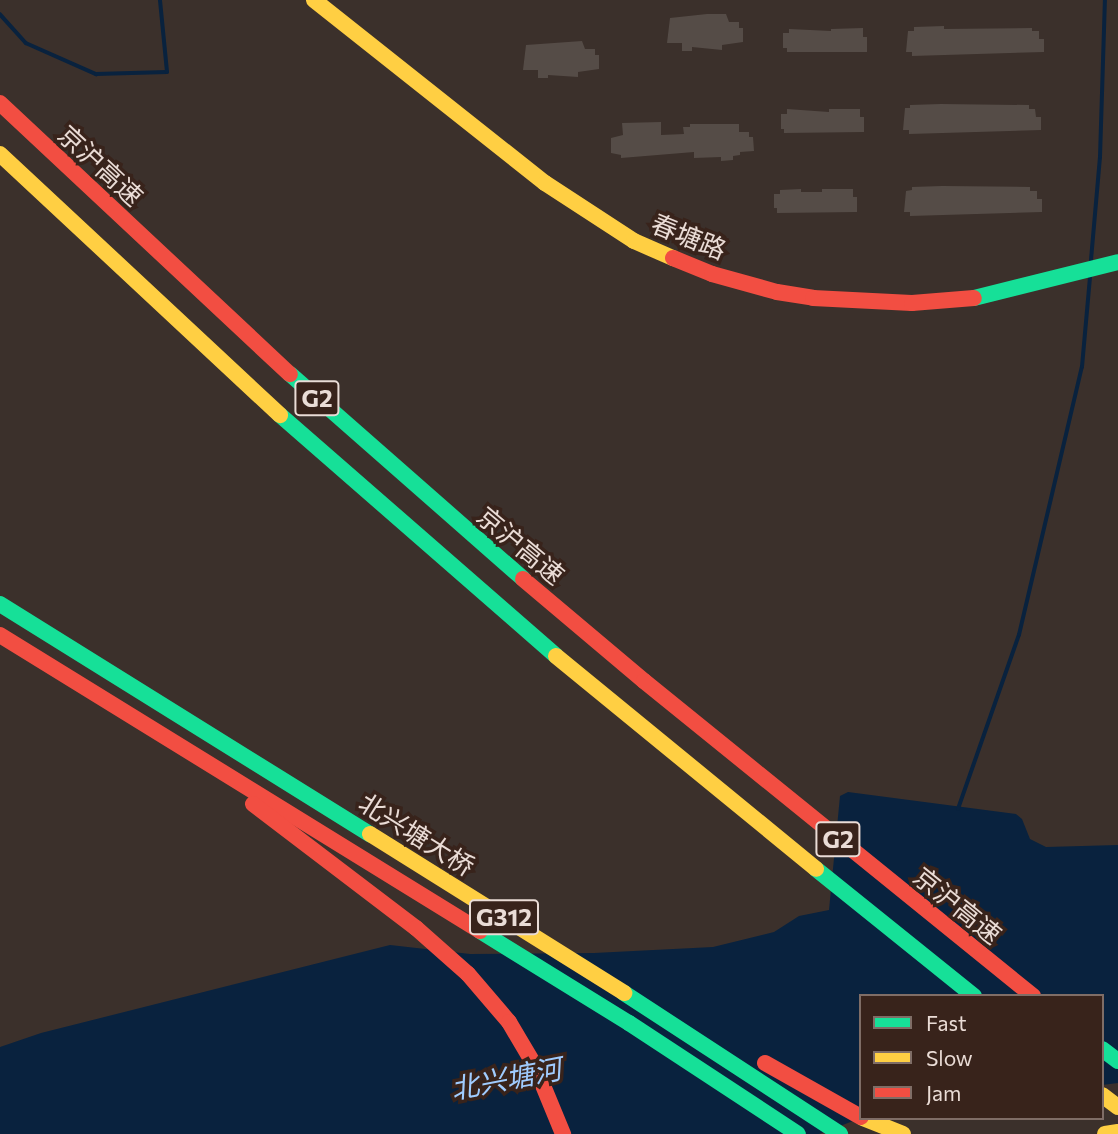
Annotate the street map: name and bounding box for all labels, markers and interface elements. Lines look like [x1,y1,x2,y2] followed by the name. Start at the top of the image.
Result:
[52,118,150,212] street label: 京沪高速
[647,207,731,265] street label: 春塘路
[294,377,340,418] road number: G2
[471,500,571,590] street label: 京沪高速
[354,786,480,882] street label: 北兴塘大桥
[815,818,861,860] road number: G2
[908,860,1008,950] street label: 京沪高速
[469,897,539,937] road number: G312
[859,994,1104,1120] legend
[926,1010,967,1035] text: Fast
[926,1045,973,1070] text: Slow
[448,1051,564,1105] water label: 北兴塘河
[926,1080,961,1105] text: Jam

